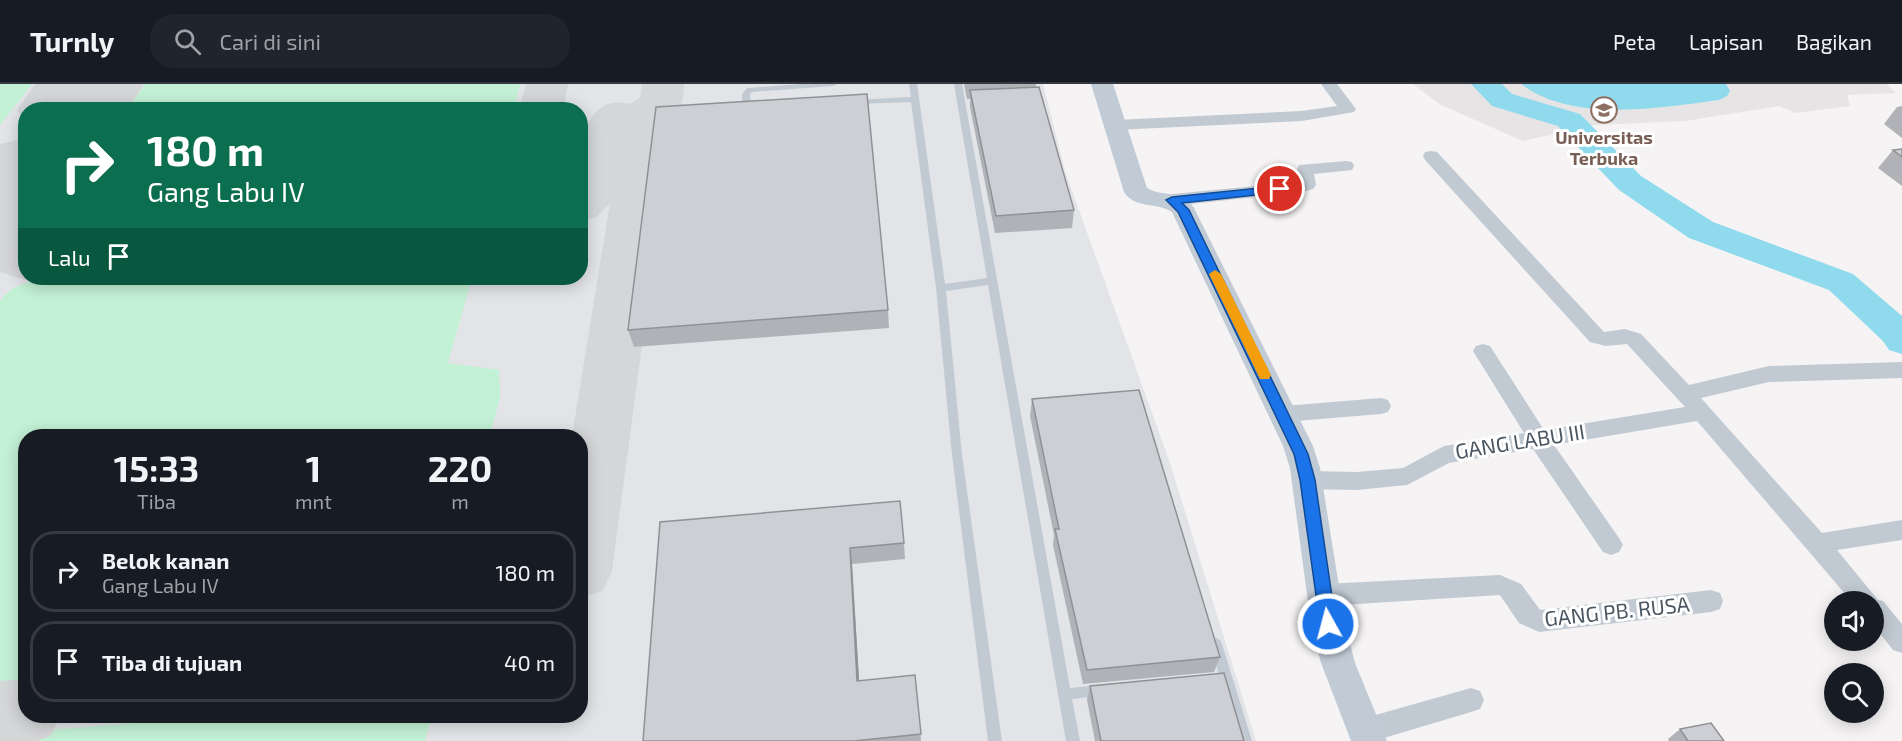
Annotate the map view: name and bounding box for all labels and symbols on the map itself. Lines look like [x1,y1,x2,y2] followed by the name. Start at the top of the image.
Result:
[1589,95,1619,125] school or university icon: Universitas Terbuka
[1555,126,1653,169] place label: Universitas Terbuka
[1254,163,1305,214] pin
[1453,418,1586,463] street label: GANG LABU III
[1543,590,1691,631] street label: GANG PB. RUSA
[1296,592,1360,656] position arrow

